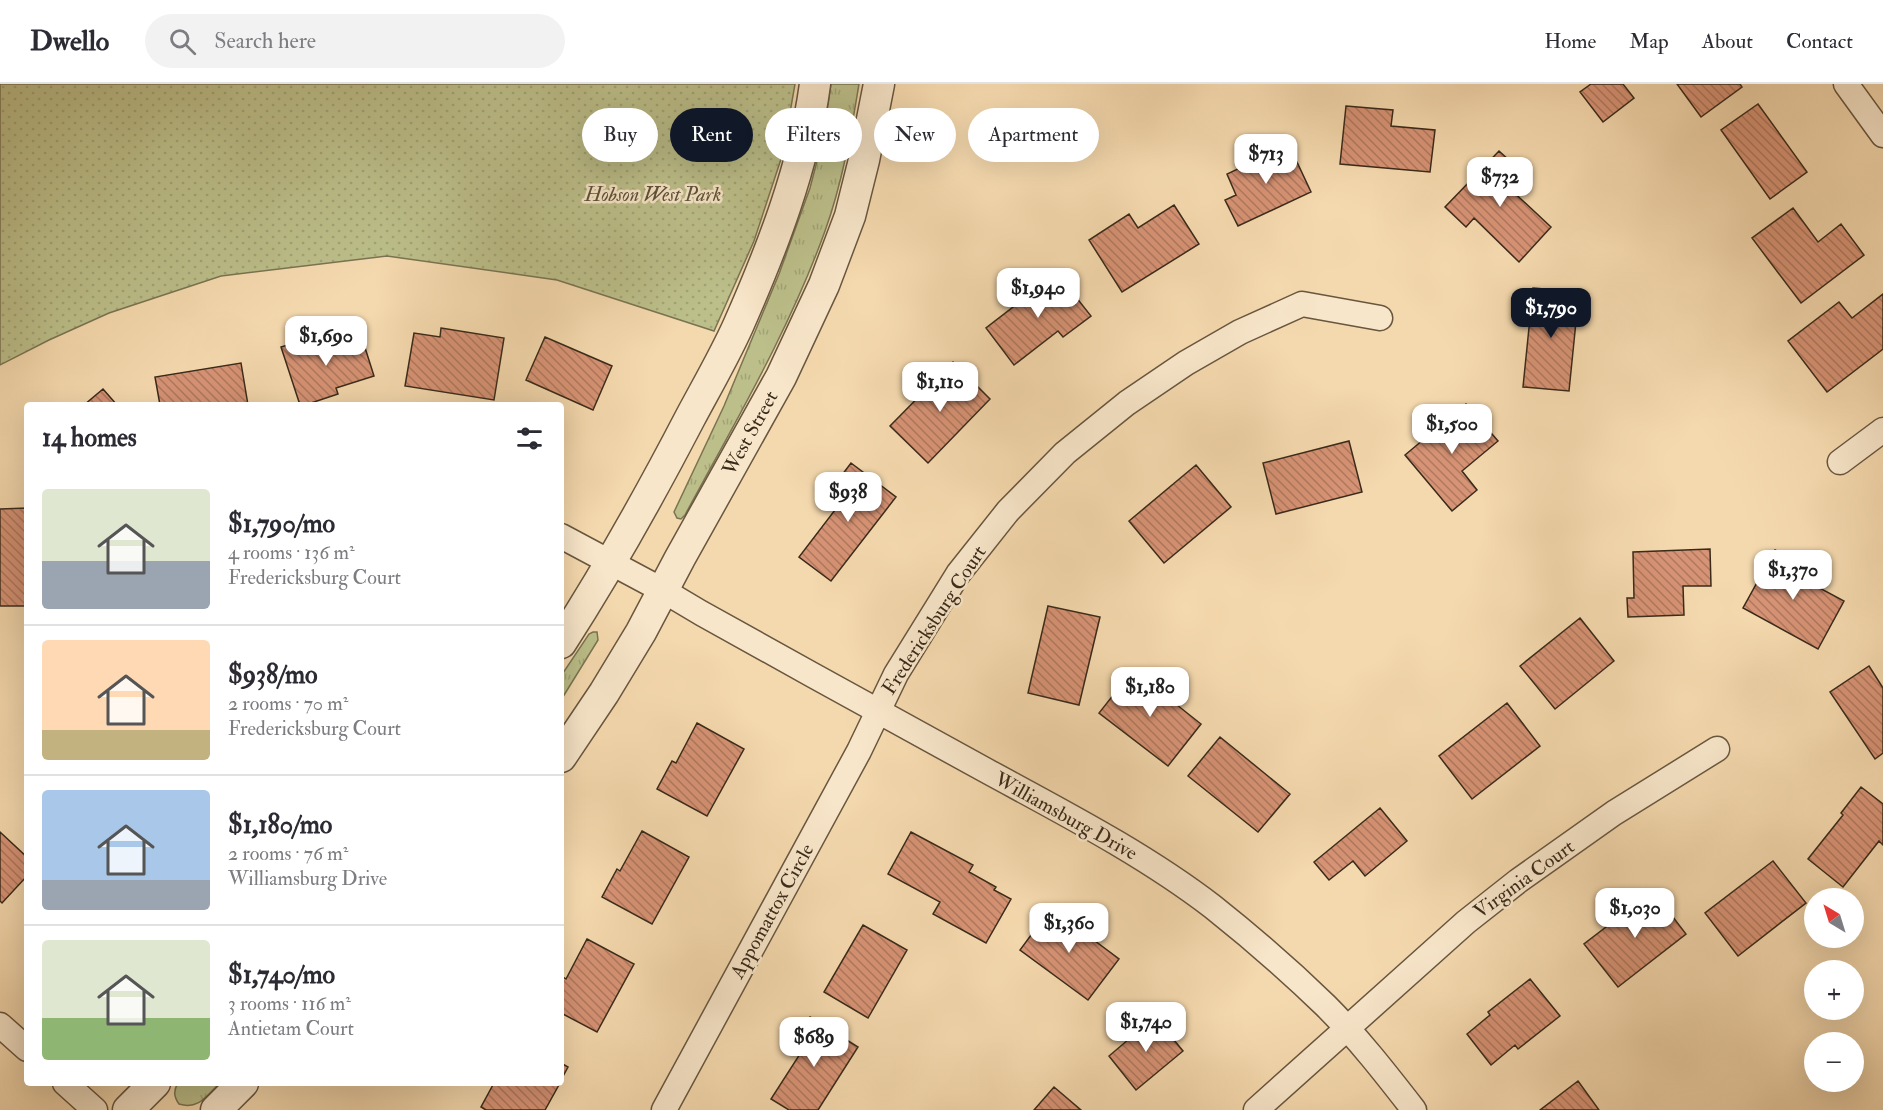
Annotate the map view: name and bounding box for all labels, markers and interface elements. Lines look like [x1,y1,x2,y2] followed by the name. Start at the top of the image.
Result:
[145,14,565,68] search box
[30,24,109,59] text: Dwello
[166,25,199,58] icon: search
[214,27,316,55] text: Search here
[1544,28,1596,55] text: Home
[1629,28,1669,55] text: Map
[1702,28,1753,55] text: About
[1786,28,1853,55] text: Contact
[582,108,658,162] chip: Buy
[670,108,753,162] chip: Rent
[765,108,862,162] chip: Filters
[874,108,956,162] chip: New
[968,108,1099,162] chip: Apartment
[1230,134,1302,185] pin: $713
[1248,141,1284,166] text: $713
[1464,157,1536,208] pin: $732
[1481,164,1519,189] text: $732
[584,182,721,207] park label: Hobson West Park
[989,268,1087,319] pin: $1,940
[1011,275,1065,300] text: $1,940
[1502,288,1600,339] pin: $1,790
[1525,295,1577,320] text: $1,790
[277,316,375,367] pin: $1,690
[299,323,353,348] text: $1,690
[891,362,989,413] pin: $1,110
[916,369,964,394] text: $1,110
[716,386,784,480] street label: West Street
[1403,404,1501,455] pin: $1,500
[1426,411,1478,436] text: $1,500
[42,422,137,454] text: 14 homes
[513,422,546,455] icon: filters
[812,472,884,523] pin: $938
[829,479,867,504] text: $938
[228,508,335,540] text: $1,790/mo
[90,513,162,585] icon: home
[228,540,355,565] text: 4 rooms · 136 m²
[876,540,992,699] street label: Fredericksburg Court
[1744,550,1842,601] pin: $1,370
[1768,557,1818,582] text: $1,370
[228,565,401,590] text: Fredericksburg Court
[228,659,318,691] text: $938/mo
[90,664,162,736] icon: home
[1101,667,1199,718] pin: $1,180
[1125,674,1175,699] text: $1,180
[228,691,348,716] text: 2 rooms · 70 m²
[228,716,401,741] text: Fredericksburg Court
[989,766,1142,866] street label: Williamsburg Drive
[228,809,332,841] text: $1,180/mo
[90,814,162,886] icon: home
[1469,834,1580,924] street label: Virginia Court
[724,839,820,984] street label: Appomattox Circle
[228,841,348,866] text: 2 rooms · 76 m²
[228,866,387,891] text: Williamsburg Drive
[1586,888,1684,939] pin: $1,030
[1804,888,1864,948] north arrow
[1804,888,1864,1092] map controls
[1609,895,1661,920] text: $1,030
[1020,903,1118,954] pin: $1,360
[1043,910,1095,935] text: $1,360
[228,959,335,991] text: $1,740/mo
[1804,960,1864,1020] button: +
[90,964,162,1036] icon: home
[228,991,351,1016] text: 3 rooms · 116 m²
[1097,1002,1195,1053] pin: $1,740
[1120,1009,1172,1034] text: $1,740
[228,1016,354,1041] text: Antietam Court
[778,1017,850,1068] pin: $689
[793,1024,835,1049] text: $689
[1804,1032,1864,1092] button: −

